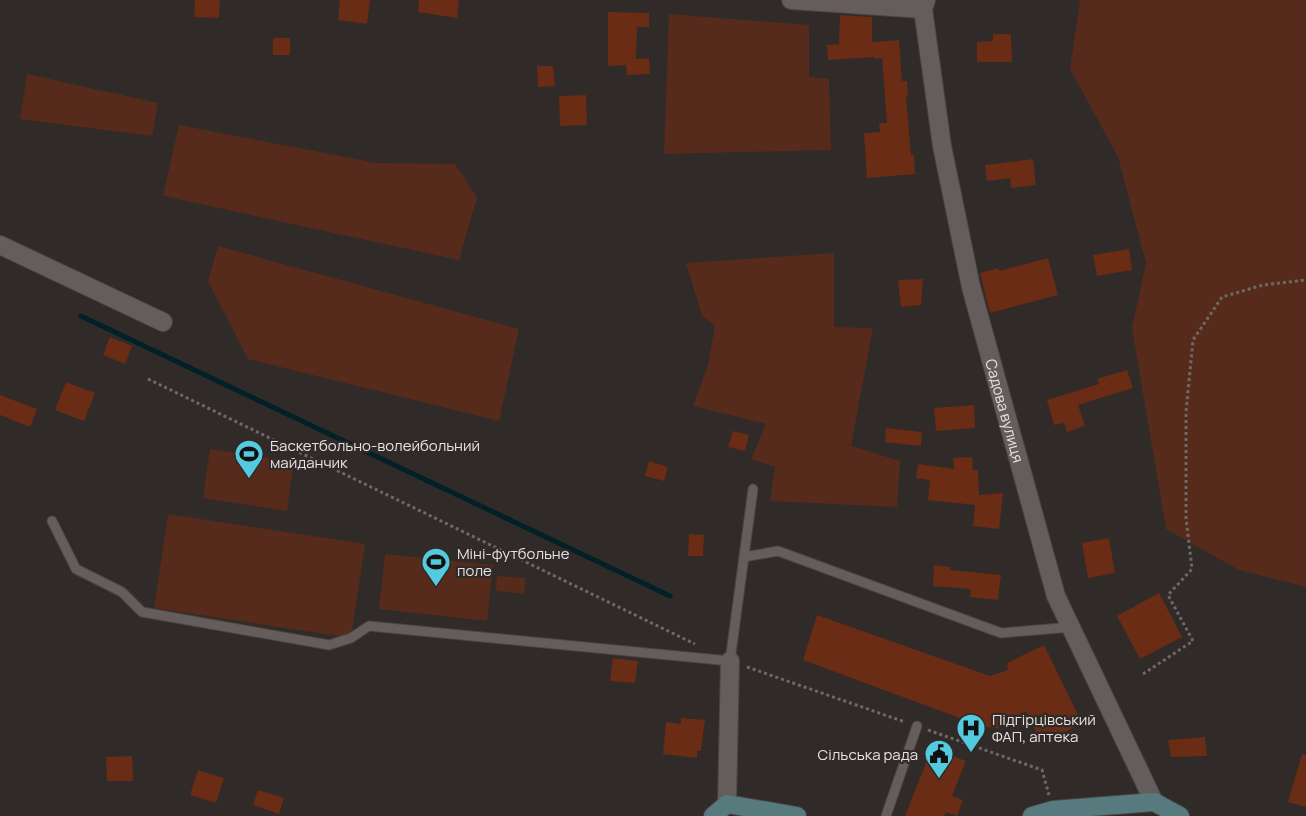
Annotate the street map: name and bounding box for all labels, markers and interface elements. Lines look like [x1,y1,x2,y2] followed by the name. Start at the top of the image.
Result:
[981,356,1029,465] street label: Садова вулиця
[270,435,480,473] place label: Баскетбольно-волейбольний майданчик
[233,438,265,480] sports icon: Баскетбольно-волейбольний майданчик
[457,543,570,581] place label: Міні-футбольне поле
[420,546,452,588] sports icon: Міні-футбольне поле
[992,709,1096,747] place label: Підгірцівський ФАП, аптека
[955,712,987,754] hospital icon: Підгірцівський ФАП, аптека
[923,738,955,780] public building icon: Сільська рада
[818,744,918,765] place label: Сільська рада

